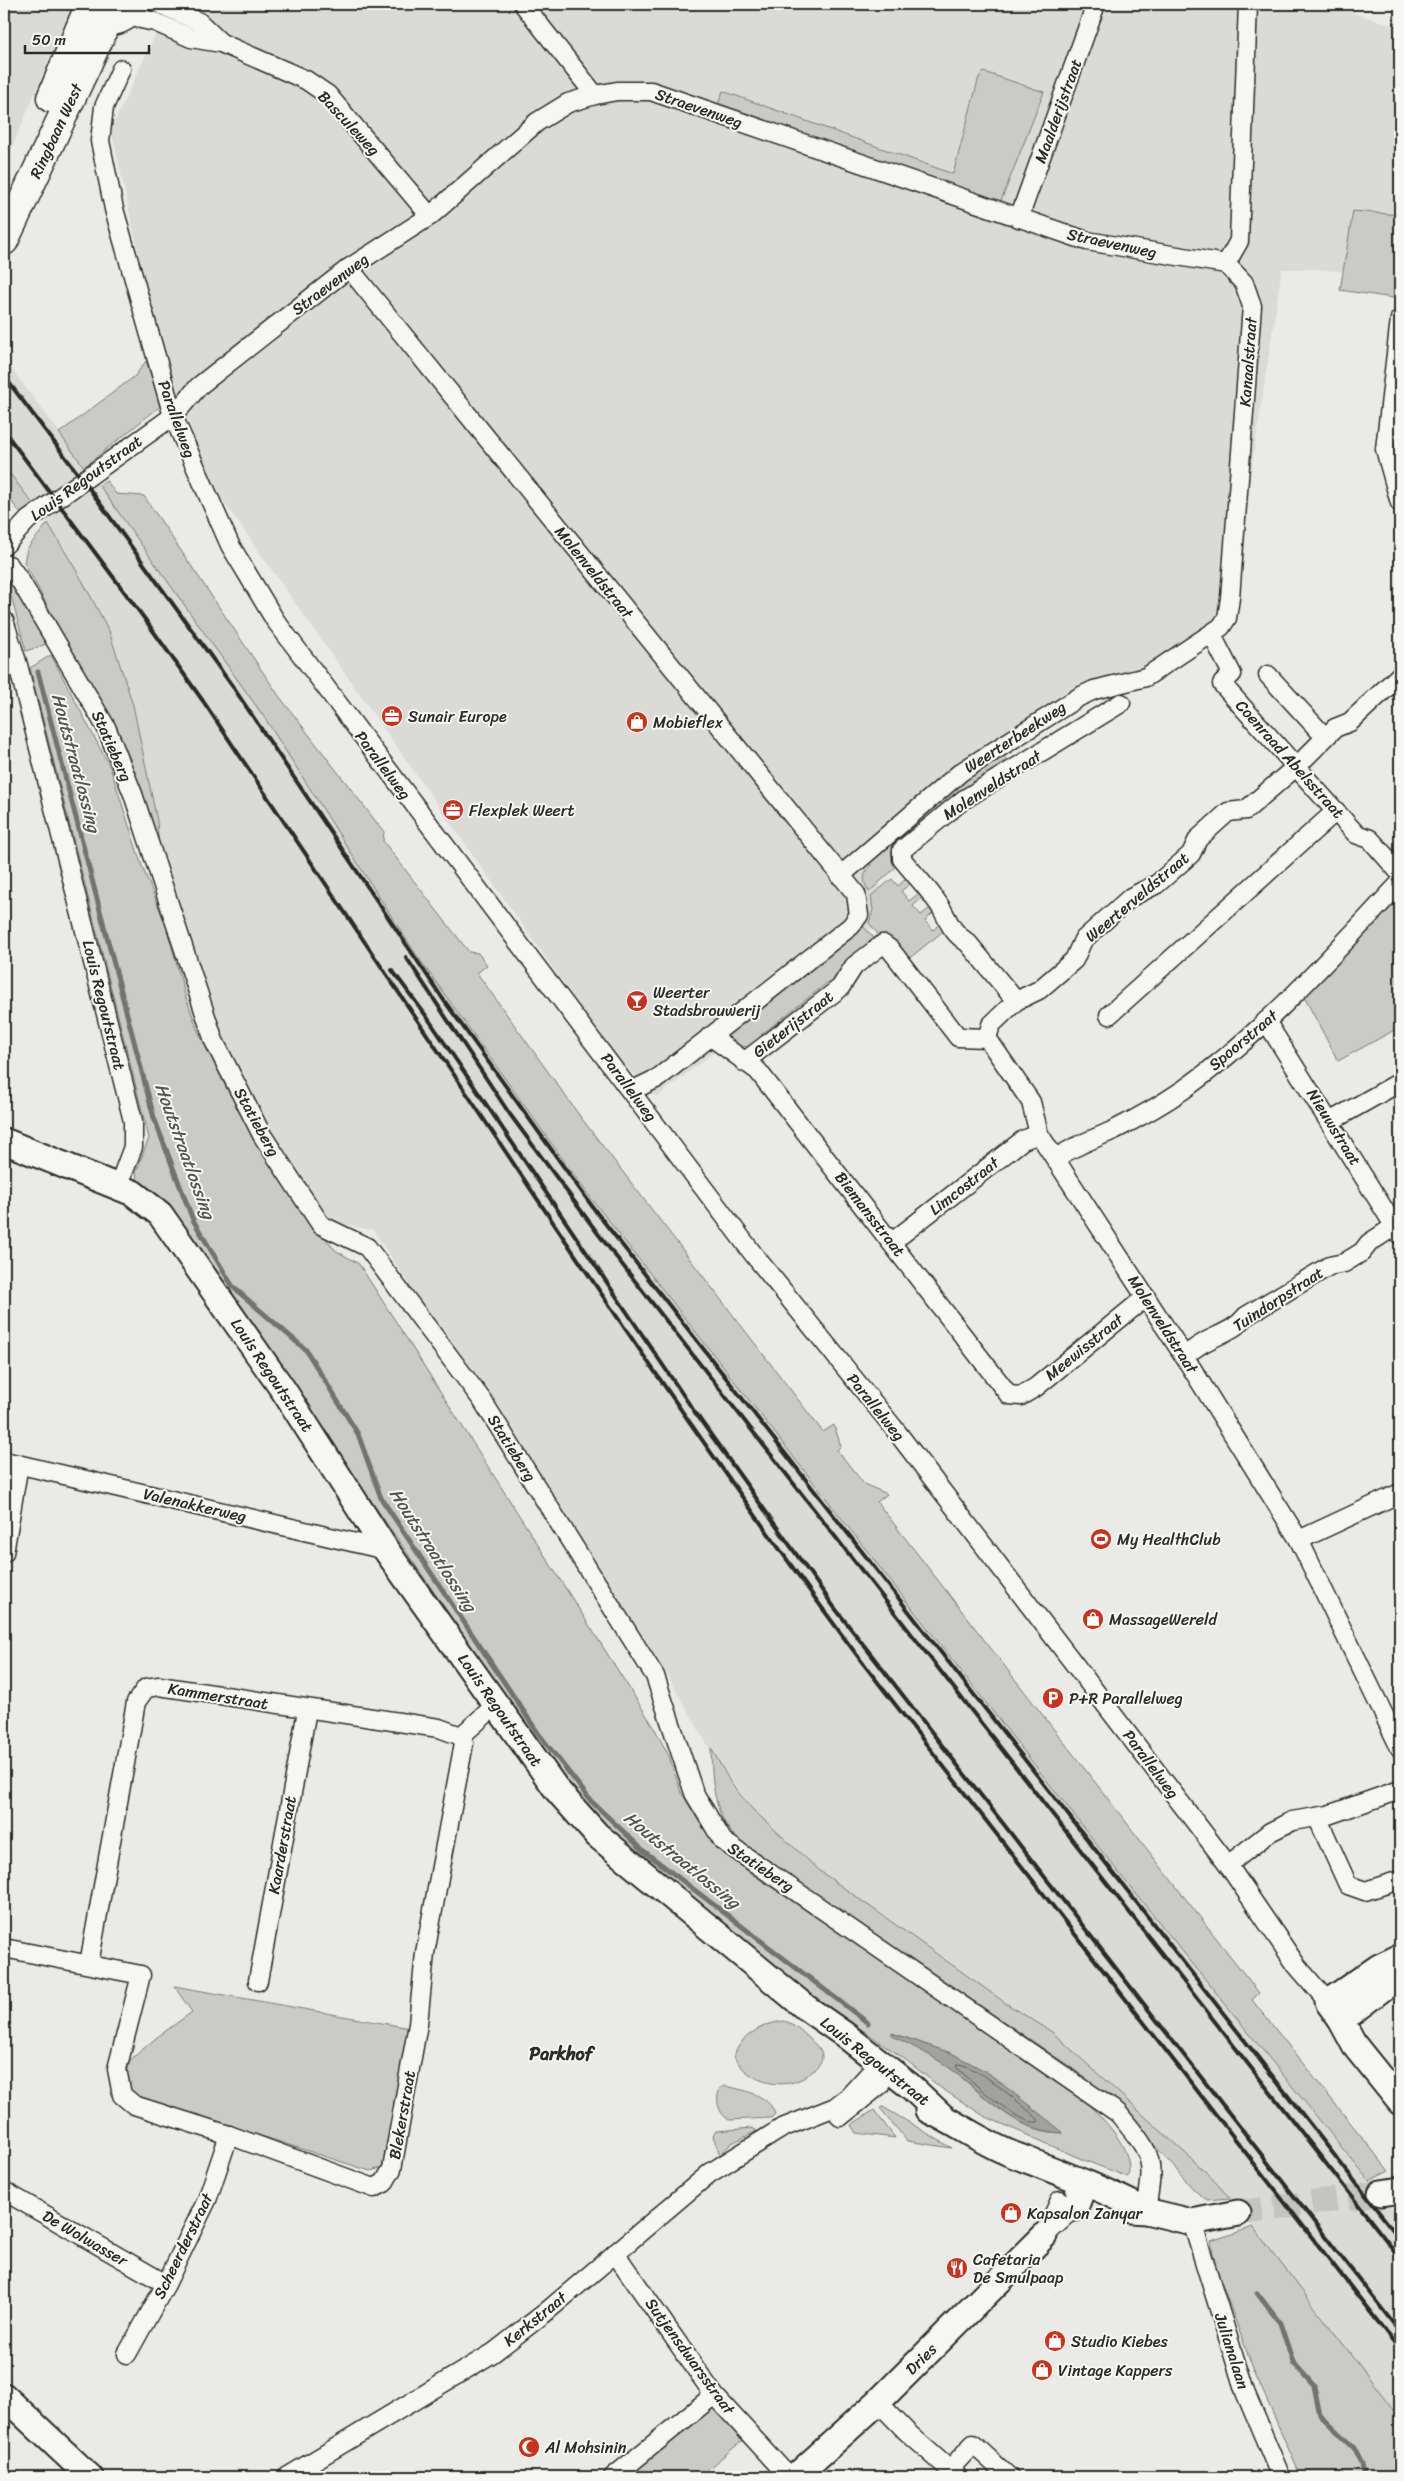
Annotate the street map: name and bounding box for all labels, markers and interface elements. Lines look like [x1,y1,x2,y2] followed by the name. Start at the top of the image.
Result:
[25,22,149,54] scale bar
[32,27,67,53] text: 50 m
[1026,55,1090,167] street label: Maalderijstraat
[21,78,91,184] street label: Ringbaan West
[651,79,747,137] street label: Straevenweg
[311,83,387,163] street label: Basculeweg
[1064,219,1160,267] street label: Straevenweg
[285,245,375,323] street label: Straevenweg
[1230,316,1266,408] street label: Kanaalstraat
[150,376,204,462] street label: Parallelweg
[24,427,148,529] street label: Louis Regoutstraat
[547,519,641,626] street label: Molenveldstraat
[42,690,110,838] water label: Houtstraatlossing
[958,693,1072,781] street label: Weerterbeekweg
[1228,693,1352,825] street label: Coenraad Abelsstraat
[408,702,507,731] place label: Sunair Europe
[380,704,404,728] office icon: Sunair Europe
[83,706,141,786] street label: Statieberg
[653,708,724,737] place label: Mobieflex
[625,710,649,734] shop icon: Mobieflex
[347,724,419,806] street label: Parallelweg
[937,742,1048,828] street label: Molenveldstraat
[469,796,574,825] place label: Flexplek Weert
[441,798,465,822] office icon: Flexplek Weert
[1078,844,1196,950] street label: Weerterveldstraat
[74,937,134,1073] street label: Louis Regoutstraat
[653,978,761,1025] place label: Weerter Stadsbrouwerij
[746,983,840,1065] street label: Gieterijstraat
[625,989,649,1013] bar icon: Weerter Stadsbrouwerij
[1202,1002,1285,1078] street label: Spoorstraat
[593,1046,665,1128] street label: Parallelweg
[146,1078,225,1225] water label: Houtstraatlossing
[226,1082,288,1162] street label: Statieberg
[1299,1083,1369,1171] street label: Nieuwstraat
[922,1149,1006,1223] street label: Limcostraat
[827,1165,913,1263] street label: Biemansstraat
[1227,1259,1329,1339] street label: Tuindorpstraat
[1120,1269,1206,1380] street label: Molenveldstraat
[1038,1306,1130,1388] street label: Meewisstraat
[223,1312,321,1438] street label: Louis Regoutstraat
[839,1366,913,1448] street label: Parallelweg
[480,1408,544,1488] street label: Statieberg
[141,1479,249,1531] street label: Valenakkerweg
[381,1481,486,1620] water label: Houtstraatlossing
[1117,1525,1221,1554] place label: My HealthClub
[1089,1527,1113,1551] sports icon: My HealthClub
[1109,1605,1219,1634] place label: MassageWereld
[1081,1607,1105,1631] shop icon: MassageWereld
[450,1647,550,1773] street label: Louis Regoutstraat
[166,1674,270,1718] street label: Kammerstraat
[1069,1684,1183,1713] place label: P+R Parallelweg
[1041,1686,1065,1710] parking icon: P+R Parallelweg
[1115,1723,1187,1805] street label: Parallelweg
[259,1794,305,1896] street label: Kaarderstraat
[616,1803,749,1919] water label: Houtstraatlossing
[722,1834,800,1900] street label: Statieberg
[814,2009,936,2113] street label: Louis Regoutstraat
[529,2038,596,2070] district label: Parkhof
[380,2068,424,2162] street label: Blekerstraat
[145,2188,221,2304] street label: Scheerderstraat
[1027,2199,1143,2228] place label: Kapsalon Zanyar
[999,2201,1023,2225] shop icon: Kapsalon Zanyar
[37,2202,135,2275] street label: De Wolwasser
[973,2245,1064,2292] place label: Cafetaria De Smulpaap
[945,2256,969,2280] restaurant icon: Cafetaria De Smulpaap
[496,2284,574,2354] street label: Kerkstraat
[637,2291,743,2421] street label: Sutjensdwarsstraat
[1206,2308,1258,2393] street label: Julianalaan
[1071,2327,1168,2356] place label: Studio Kiebes
[1043,2329,1067,2353] shop icon: Studio Kiebes
[898,2336,944,2382] street label: Dries
[1058,2356,1173,2385] place label: Vintage Kappers
[1030,2358,1054,2382] shop icon: Vintage Kappers
[544,2433,627,2462] place label: Al Mohsinin
[517,2435,541,2459] mosque icon: Al Mohsinin

